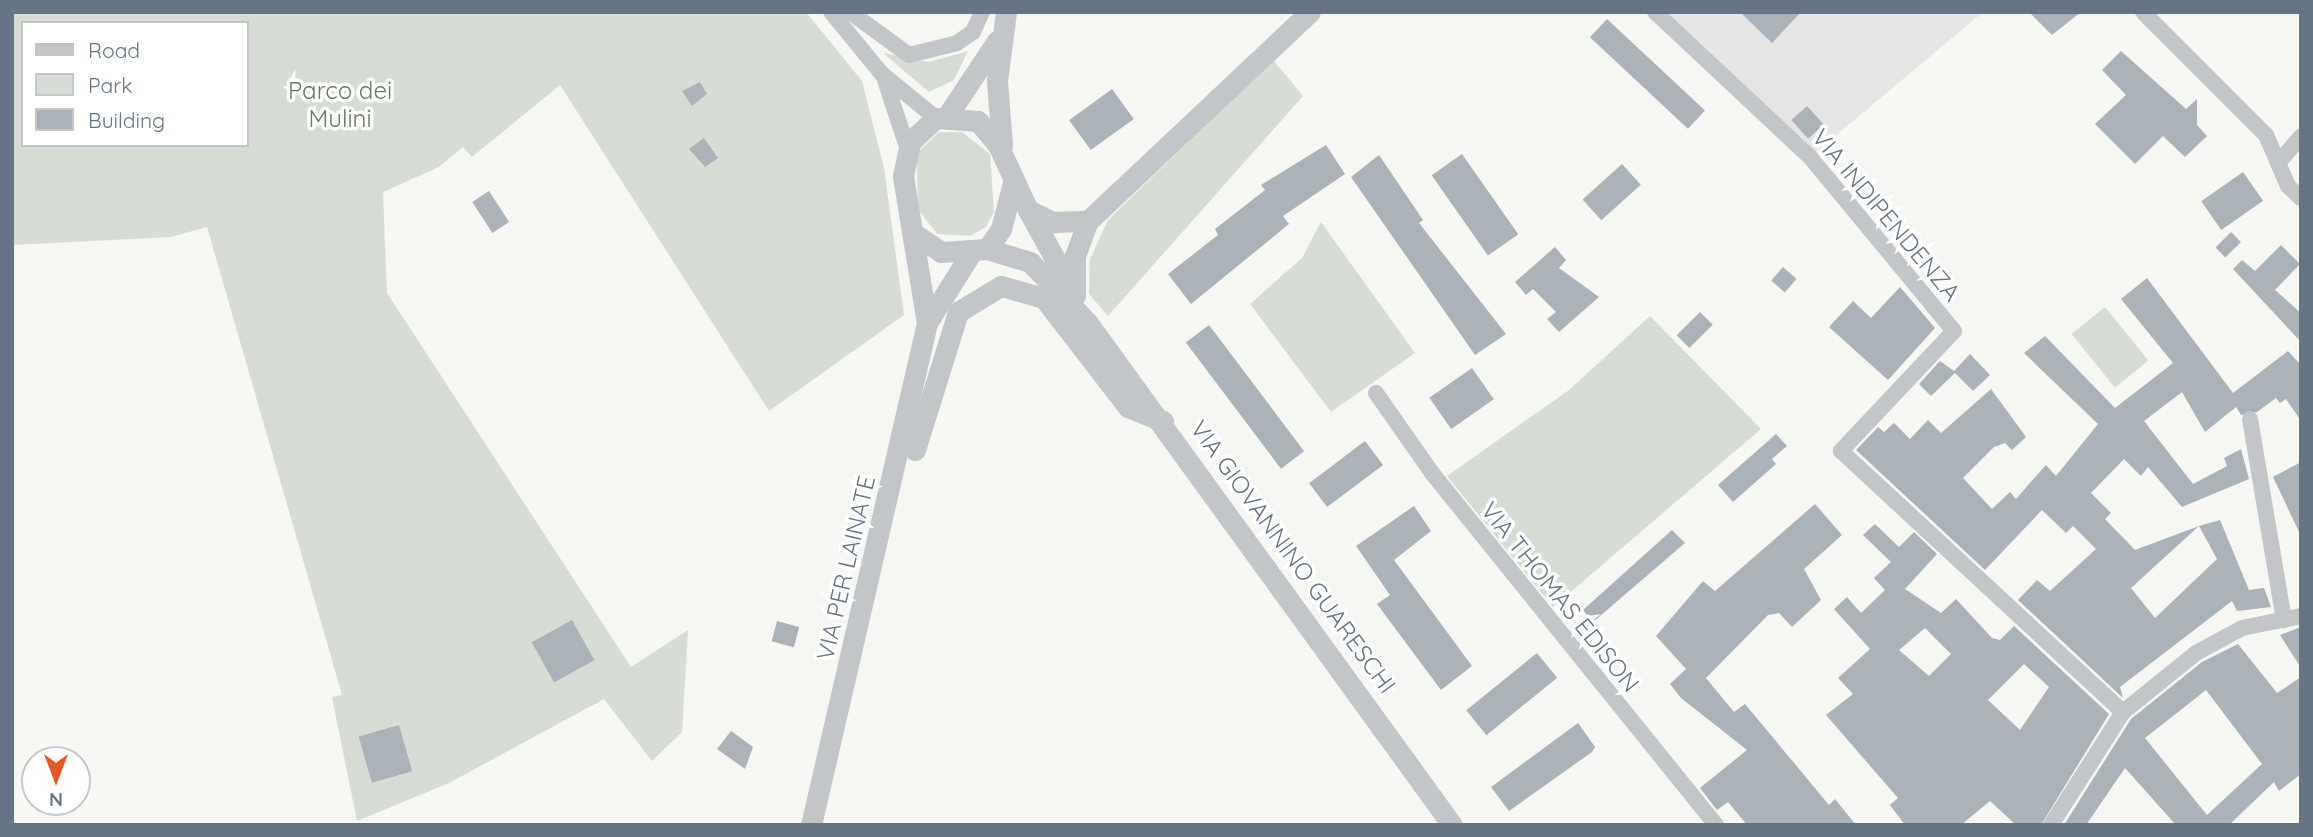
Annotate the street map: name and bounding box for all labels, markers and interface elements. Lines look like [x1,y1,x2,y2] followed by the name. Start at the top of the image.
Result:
[21,21,248,147] legend
[88,37,140,63] text: Road
[88,72,132,98] text: Park
[288,77,392,133] park label: Parco dei Mulini
[88,107,165,133] text: Building
[1806,123,1966,307] street label: VIA INDIPENDENZA
[1184,415,1402,699] street label: VIA GIOVANNINO GUARESCHI
[811,473,881,663] street label: VIA PER LAINATE
[1475,496,1645,698] street label: VIA THOMAS EDISON
[21,746,91,816] north arrow
[49,788,63,812] text: N

